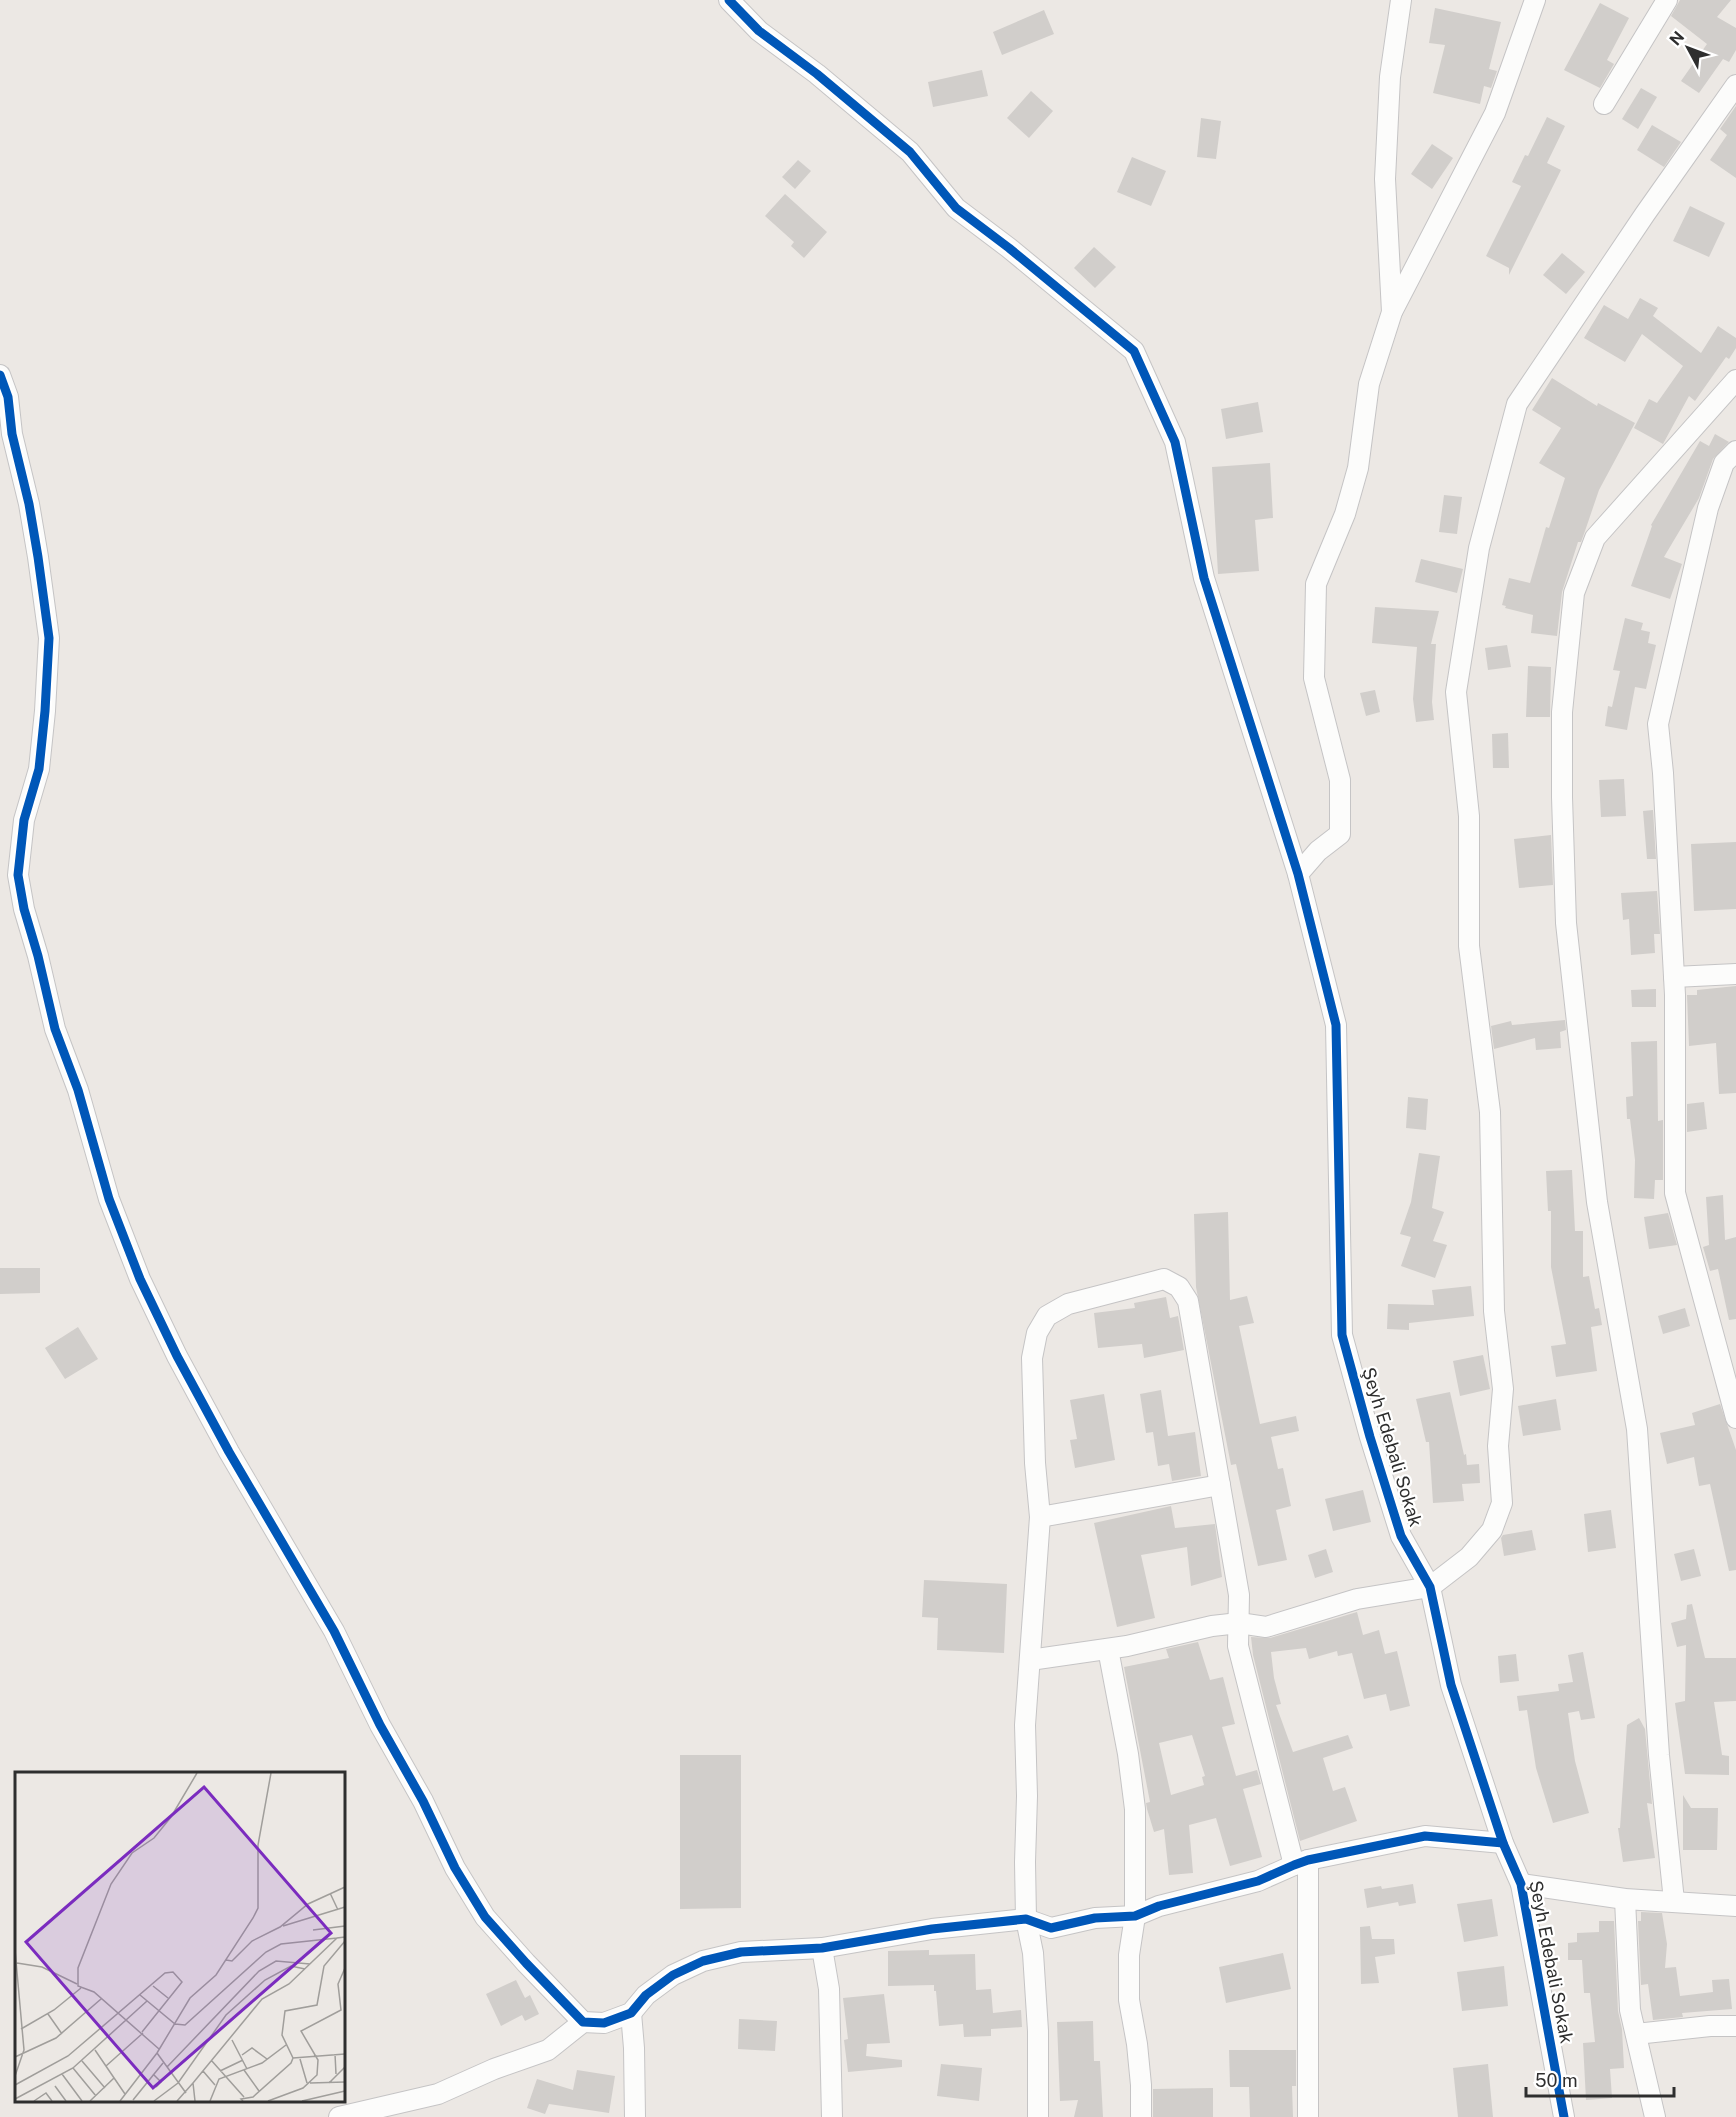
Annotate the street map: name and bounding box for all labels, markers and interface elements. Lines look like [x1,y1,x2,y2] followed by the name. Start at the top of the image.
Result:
[1658,18,1718,78] north arrow
[1666,28,1688,49] text: N
[1358,1365,1427,1529] street label: Şeyh Edebali Sokak
[15,1772,345,2102] inset map
[1525,1879,1578,2045] street label: Şeyh Edebali Sokak
[1526,2060,1674,2098] scale bar
[1535,2070,1578,2091] text: 50 m

